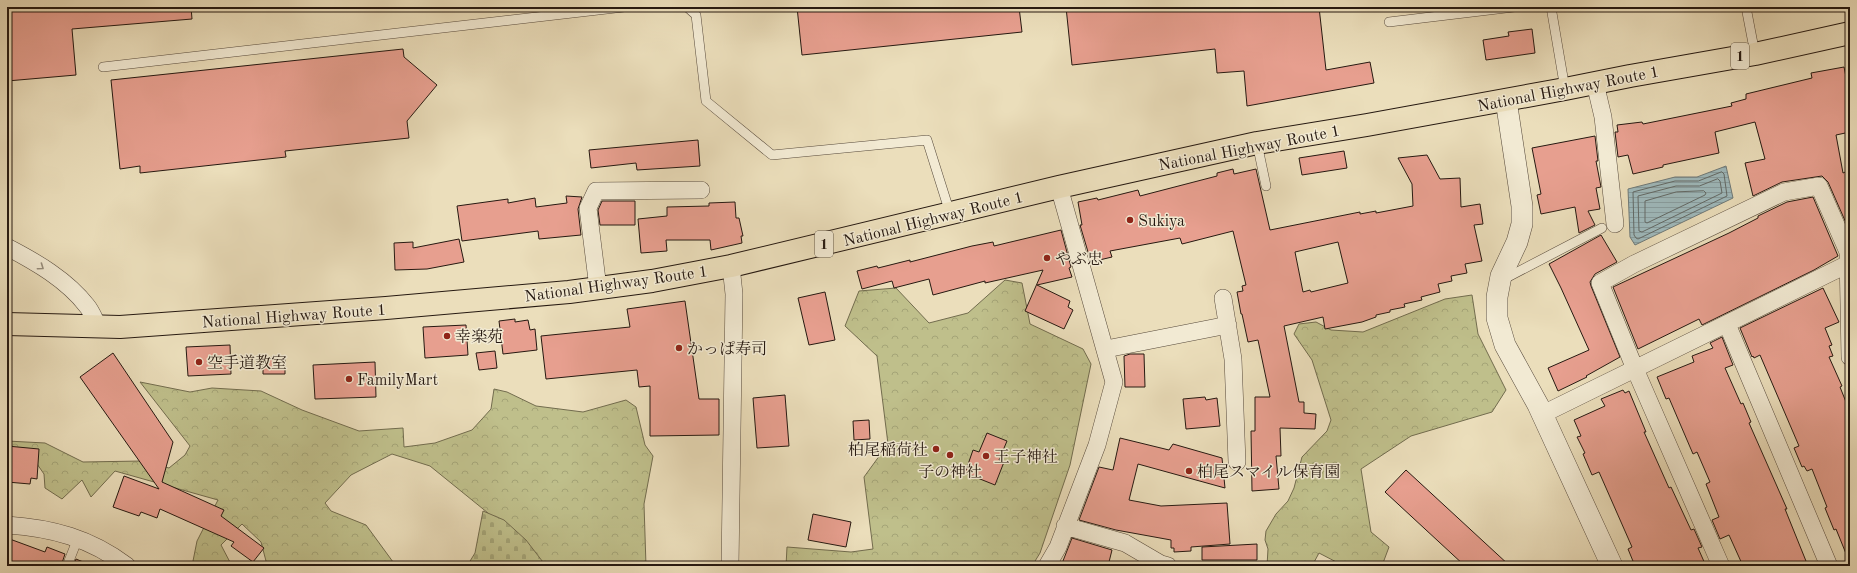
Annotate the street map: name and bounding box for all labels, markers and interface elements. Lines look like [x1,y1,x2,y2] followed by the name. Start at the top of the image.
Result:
[1731,43,1749,69] road number: 1
[1476,64,1661,115] street label: National Highway Route 1
[1157,123,1342,174] street label: National Highway Route 1
[842,190,1025,250] street label: National Highway Route 1
[1138,214,1185,230] place label: Sukiya
[1125,215,1135,225] marker: Sukiya
[815,231,833,257] road number: 1
[1055,250,1103,268] place label: やぶ忠
[1042,253,1052,263] marker: やぶ忠
[36,262,43,269] one-way arrow
[524,264,709,306] street label: National Highway Route 1
[201,303,387,331] street label: National Highway Route 1
[455,328,503,346] place label: 幸楽苑
[442,331,452,341] marker: 幸楽苑
[687,340,767,358] place label: かっぱ寿司
[674,343,684,353] marker: かっぱ寿司
[207,354,287,372] place label: 空手道教室
[194,357,204,367] marker: 空手道教室
[357,373,438,389] place label: FamilyMart
[344,374,354,384] marker: FamilyMart
[848,441,928,459] place label: 柏尾稲荷社
[931,444,941,454] marker: 柏尾稲荷社
[994,448,1058,466] place label: 王子神社
[945,450,955,460] marker: 子の神社
[981,451,991,461] marker: 王子神社
[918,463,982,481] place label: 子の神社
[1197,463,1340,481] place label: 柏尾スマイル保育園
[1184,466,1194,476] marker: 柏尾スマイル保育園

